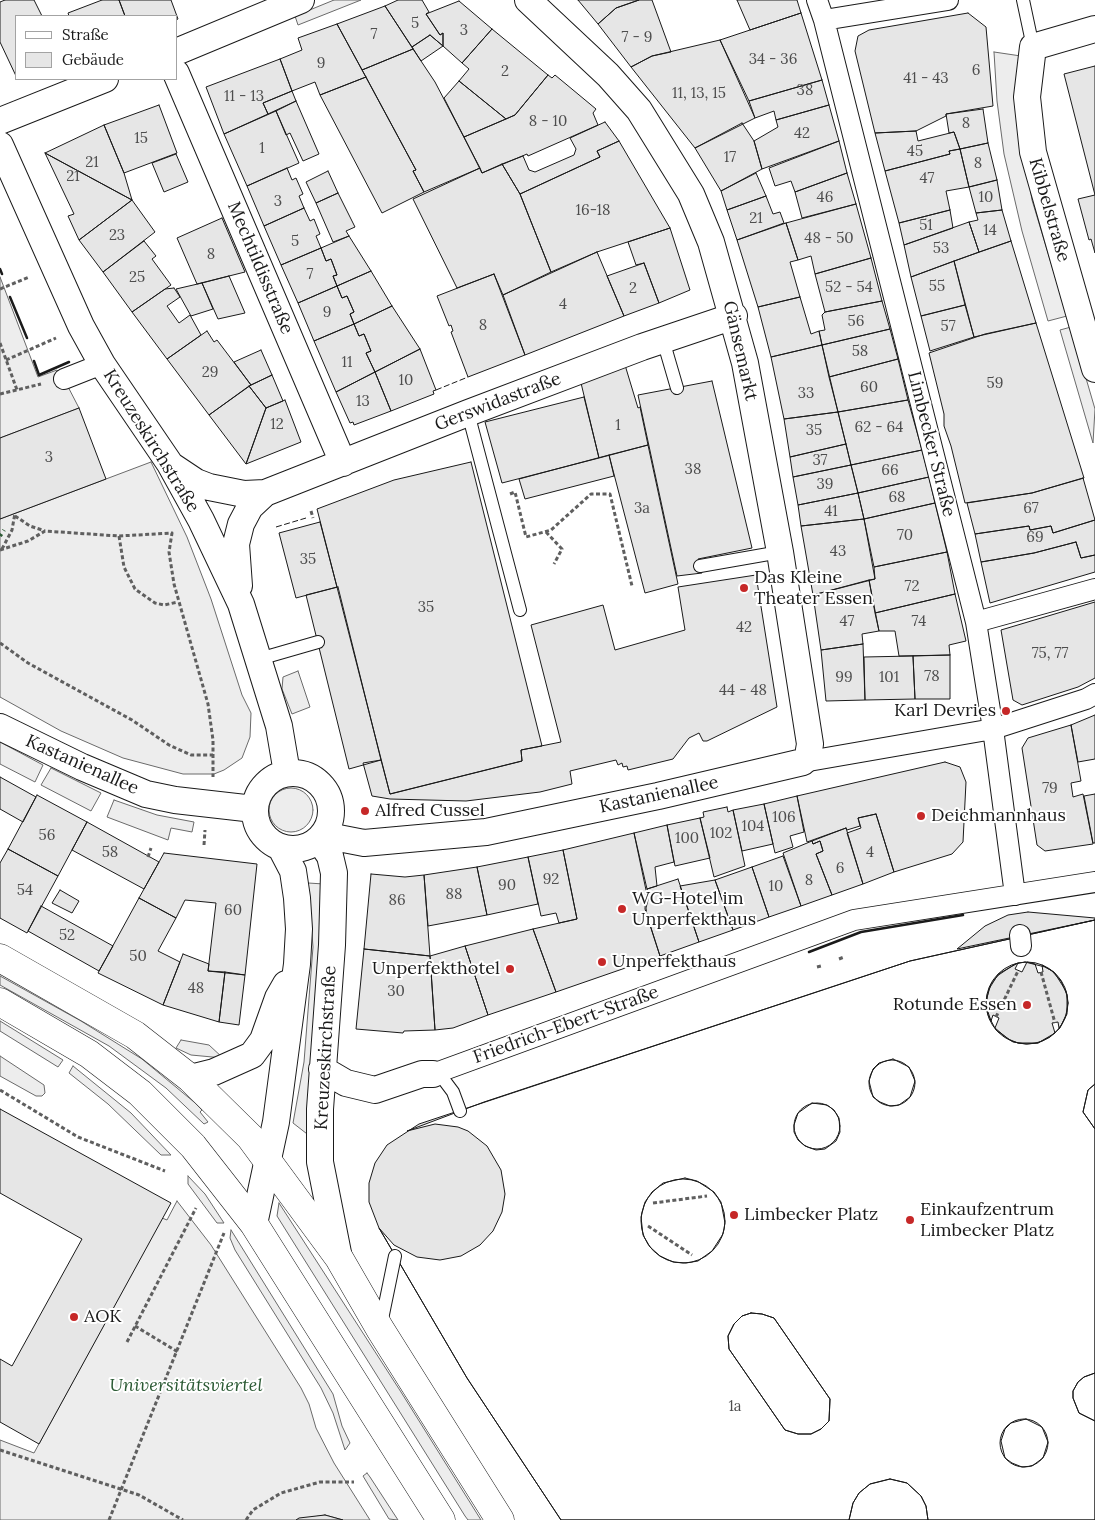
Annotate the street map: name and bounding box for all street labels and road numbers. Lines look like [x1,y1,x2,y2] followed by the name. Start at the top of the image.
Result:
[1024,155,1074,265] street label: Kibbelstraße
[222,199,298,337] street label: Mechtildisstraße
[718,299,762,403] street label: Gänsemarkt
[98,365,204,517] street label: Kreuzeskirchstraße
[432,368,564,436] street label: Gerswidastraße
[902,369,960,519] street label: Limbecker Straße
[22,730,142,800] street label: Kastanienallee
[597,772,721,818] street label: Kastanienallee
[311,965,341,1131] street label: Kreuzeskirchstraße
[470,981,662,1069] street label: Friedrich-Ebert-Straße

